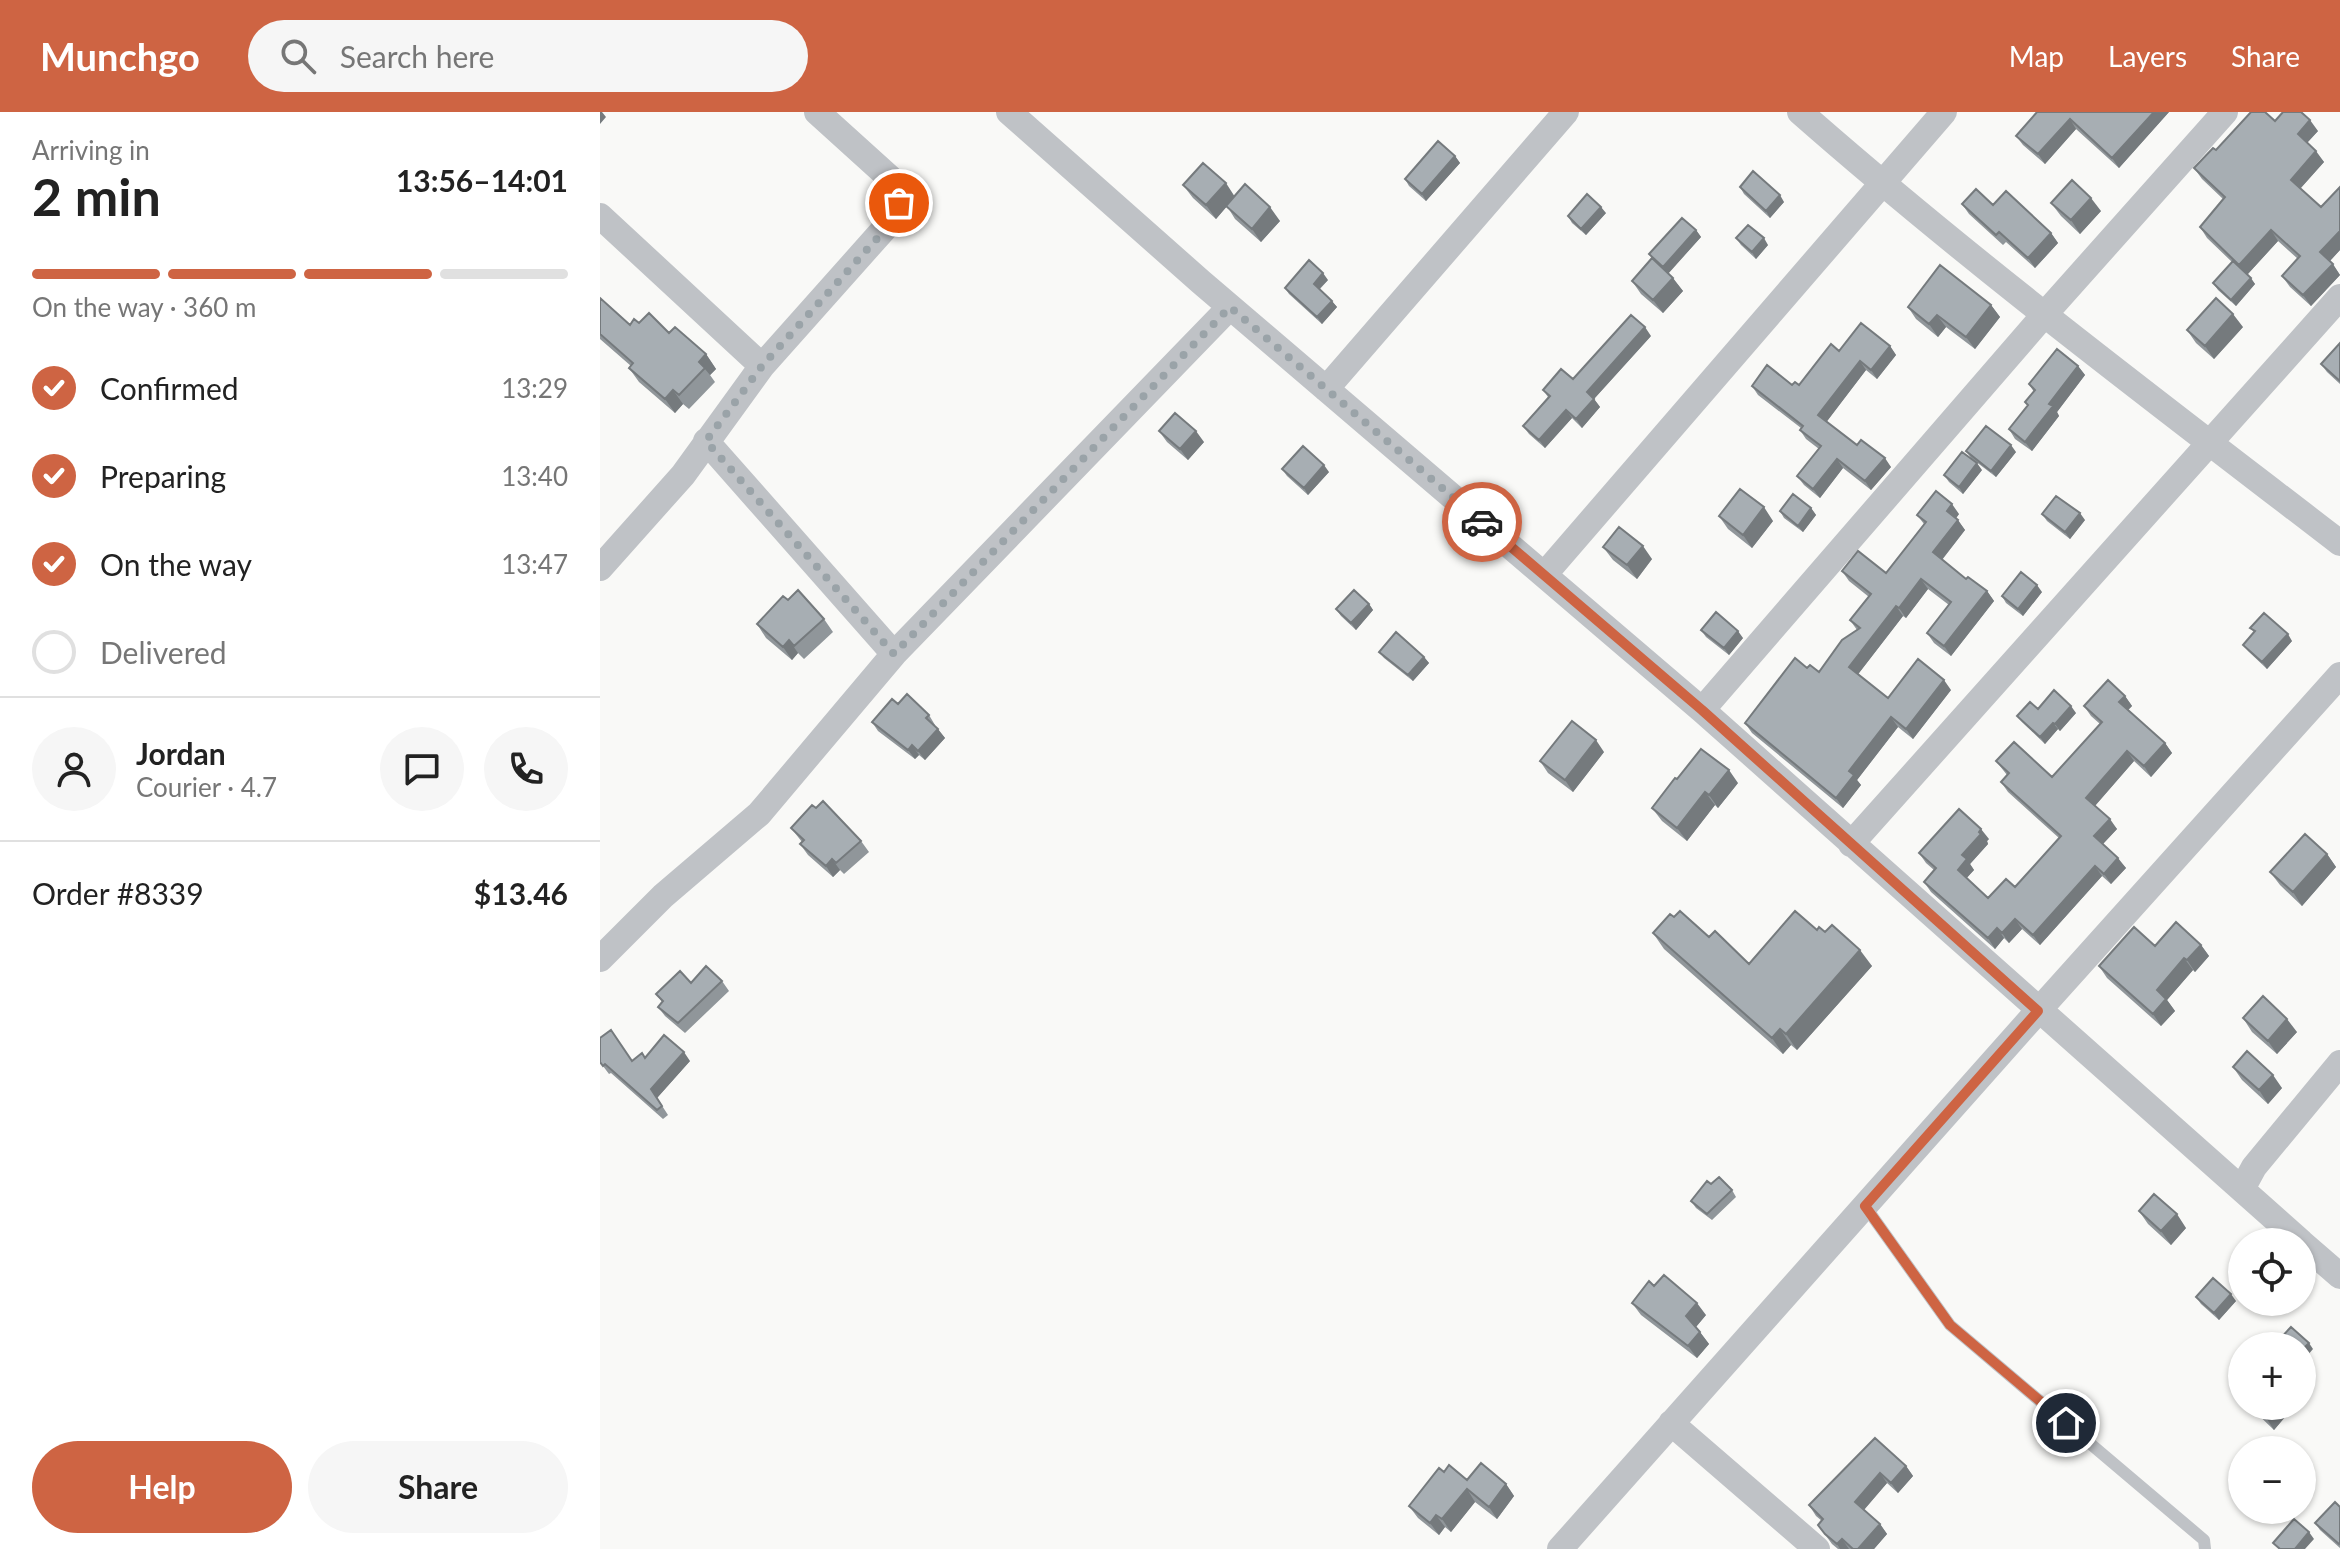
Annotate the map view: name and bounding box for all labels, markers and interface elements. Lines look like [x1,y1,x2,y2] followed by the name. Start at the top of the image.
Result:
[248,20,808,92] search box
[40,33,200,79] text: Munchgo
[276,34,320,78] icon: search
[340,38,494,74] text: Search here
[2009,39,2064,73] text: Map
[2108,39,2187,73] text: Layers
[2231,39,2300,73] text: Share
[32,134,150,166] text: Arriving in
[396,162,568,198] text: 13:56–14:01
[32,165,161,227] text: 2 min
[865,169,933,237] pin
[877,181,921,225] icon: bag
[32,291,256,323] text: On the way · 360 m
[32,366,76,410] icon: check
[100,370,239,406] text: Confirmed
[501,372,568,404] text: 13:29
[32,454,76,498] icon: check
[100,458,226,494] text: Preparing
[501,460,568,492] text: 13:40
[1442,482,1522,562] courier
[1460,500,1504,544] icon: car
[32,542,76,586] icon: check
[100,546,252,582] text: On the way
[501,548,568,580] text: 13:47
[100,634,227,670] text: Delivered
[32,727,116,811] button: person
[380,727,464,811] button: chat
[484,727,568,811] button: phone
[136,735,226,771] text: Jordan
[136,771,277,803] text: Courier · 4.7
[32,875,204,911] text: Order #8339
[474,875,568,911] text: $13.46
[2228,1228,2316,1524] map controls
[2228,1228,2316,1316] button: locate
[2228,1332,2316,1420] button: +
[2032,1389,2100,1457] pin
[2044,1401,2088,1445] icon: home
[2228,1436,2316,1524] button: −
[32,1441,292,1533] button: Help
[308,1441,568,1533] button: Share

